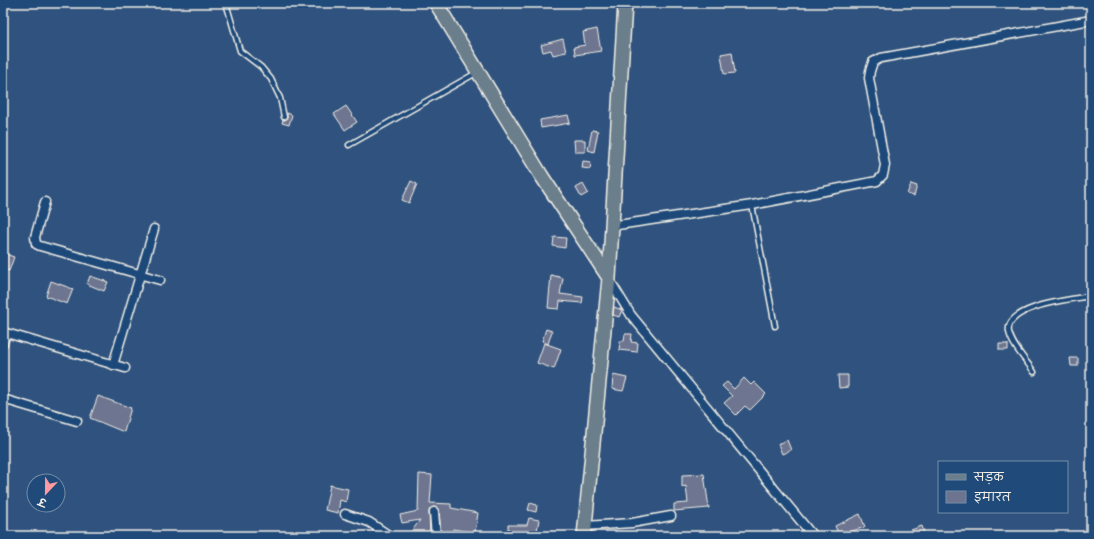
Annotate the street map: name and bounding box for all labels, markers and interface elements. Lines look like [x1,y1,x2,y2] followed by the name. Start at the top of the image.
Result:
[938,461,1068,513] legend
[973,469,1005,485] text: सड़क
[26,473,66,513] north arrow
[974,489,1012,505] text: इमारत
[35,494,49,511] text: उ

